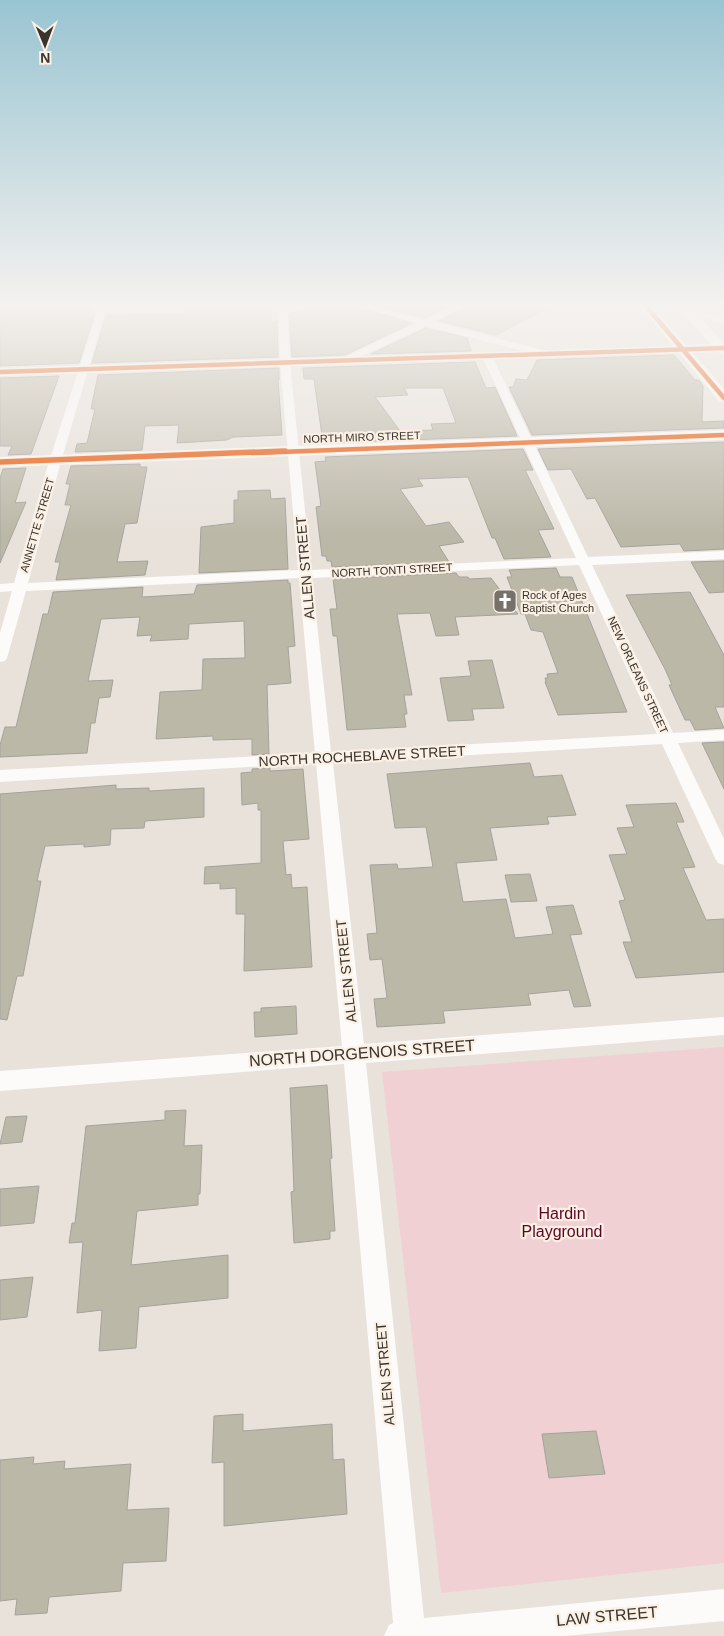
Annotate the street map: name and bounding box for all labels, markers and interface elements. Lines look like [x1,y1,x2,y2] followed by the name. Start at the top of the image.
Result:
[20,20,70,70] north arrow
[40,50,50,66] text: N
[303,429,421,445] street label: NORTH MIRO STREET
[18,476,56,574] street label: ANNETTE STREET
[292,515,317,620] street label: ALLEN STREET
[331,561,453,579] street label: NORTH TONTI STREET
[492,588,518,614] church icon: Rock of Ages Baptist Church
[522,589,594,614] place label: Rock of Ages Baptist Church
[606,615,671,736] street label: NEW ORLEANS STREET
[258,743,466,769] street label: NORTH ROCHEBLAVE STREET
[333,918,359,1023] street label: ALLEN STREET
[248,1037,476,1069] street label: NORTH DORGENOIS STREET
[522,1205,602,1240] park label: Hardin Playground
[372,1321,397,1426] street label: ALLEN STREET
[556,1603,659,1629] street label: LAW STREET

